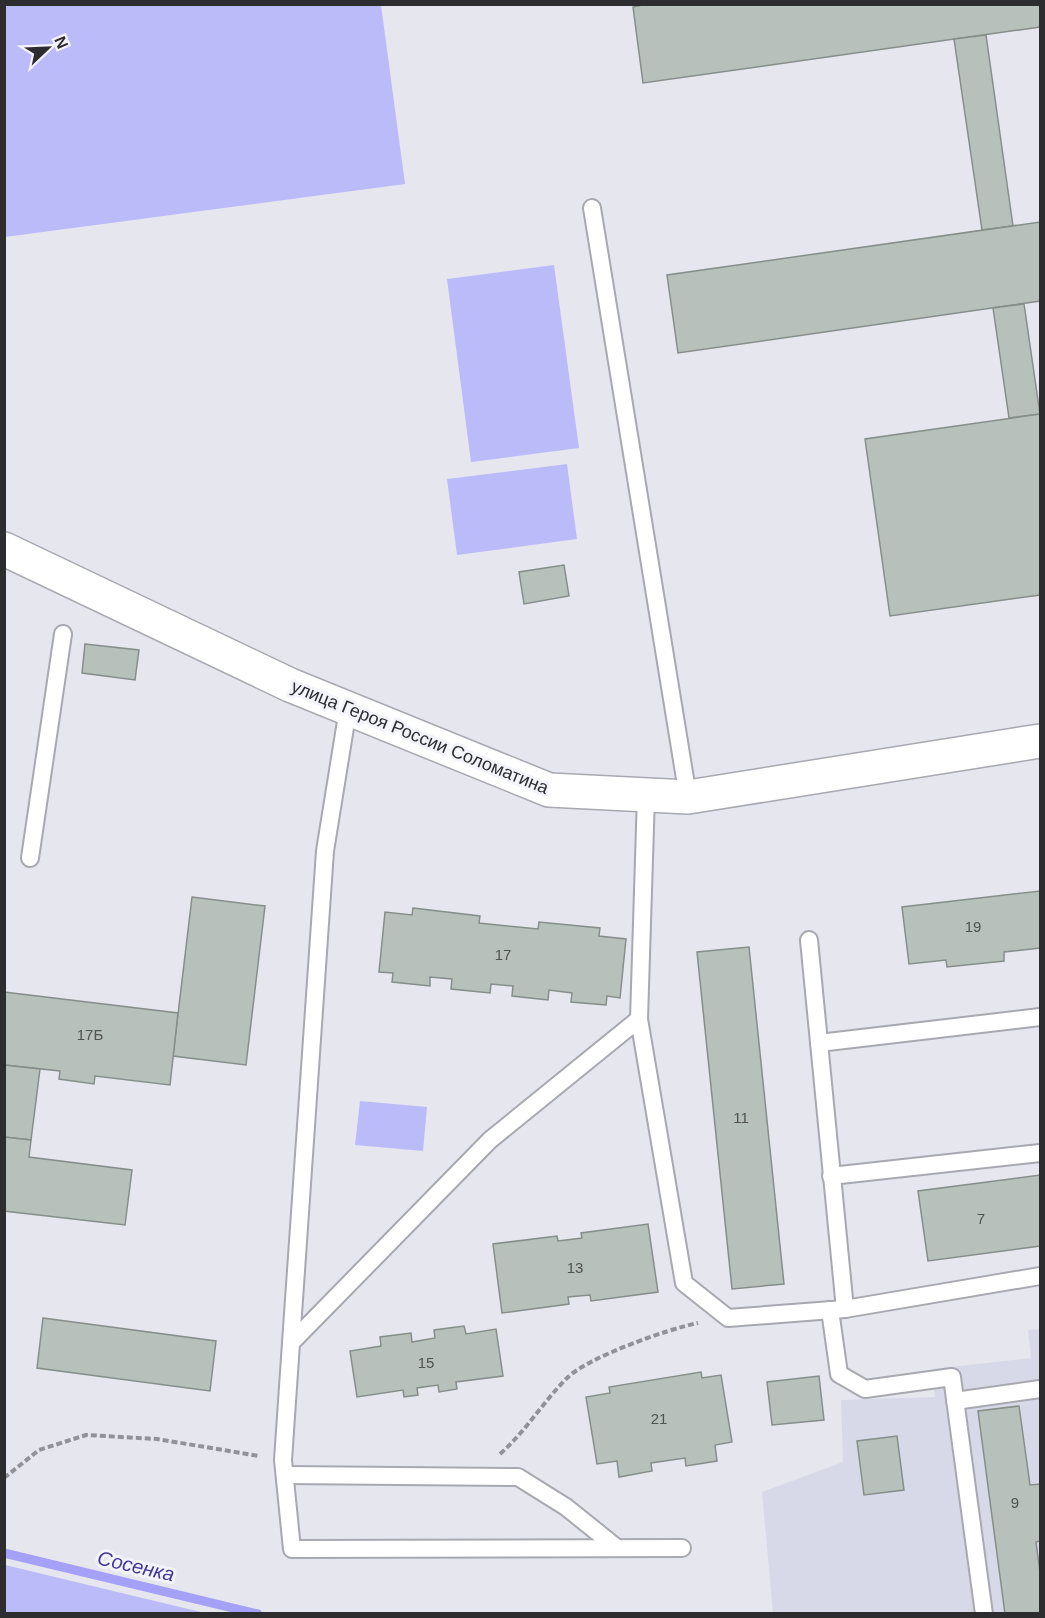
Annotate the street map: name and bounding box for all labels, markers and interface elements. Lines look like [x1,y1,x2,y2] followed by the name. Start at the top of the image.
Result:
[18,18,78,78] north arrow
[51,34,71,51] text: N
[288,676,552,798] street label: улица Героя России Соломатина
[965,918,981,935] house number: 19
[495,946,511,963] house number: 17
[77,1026,103,1043] house number: 17Б
[733,1109,749,1126] house number: 11
[977,1210,985,1227] house number: 7
[567,1259,583,1276] house number: 13
[418,1354,434,1371] house number: 15
[651,1410,667,1427] house number: 21
[1011,1494,1019,1511] house number: 9
[95,1546,177,1586] water label: Сосенка

